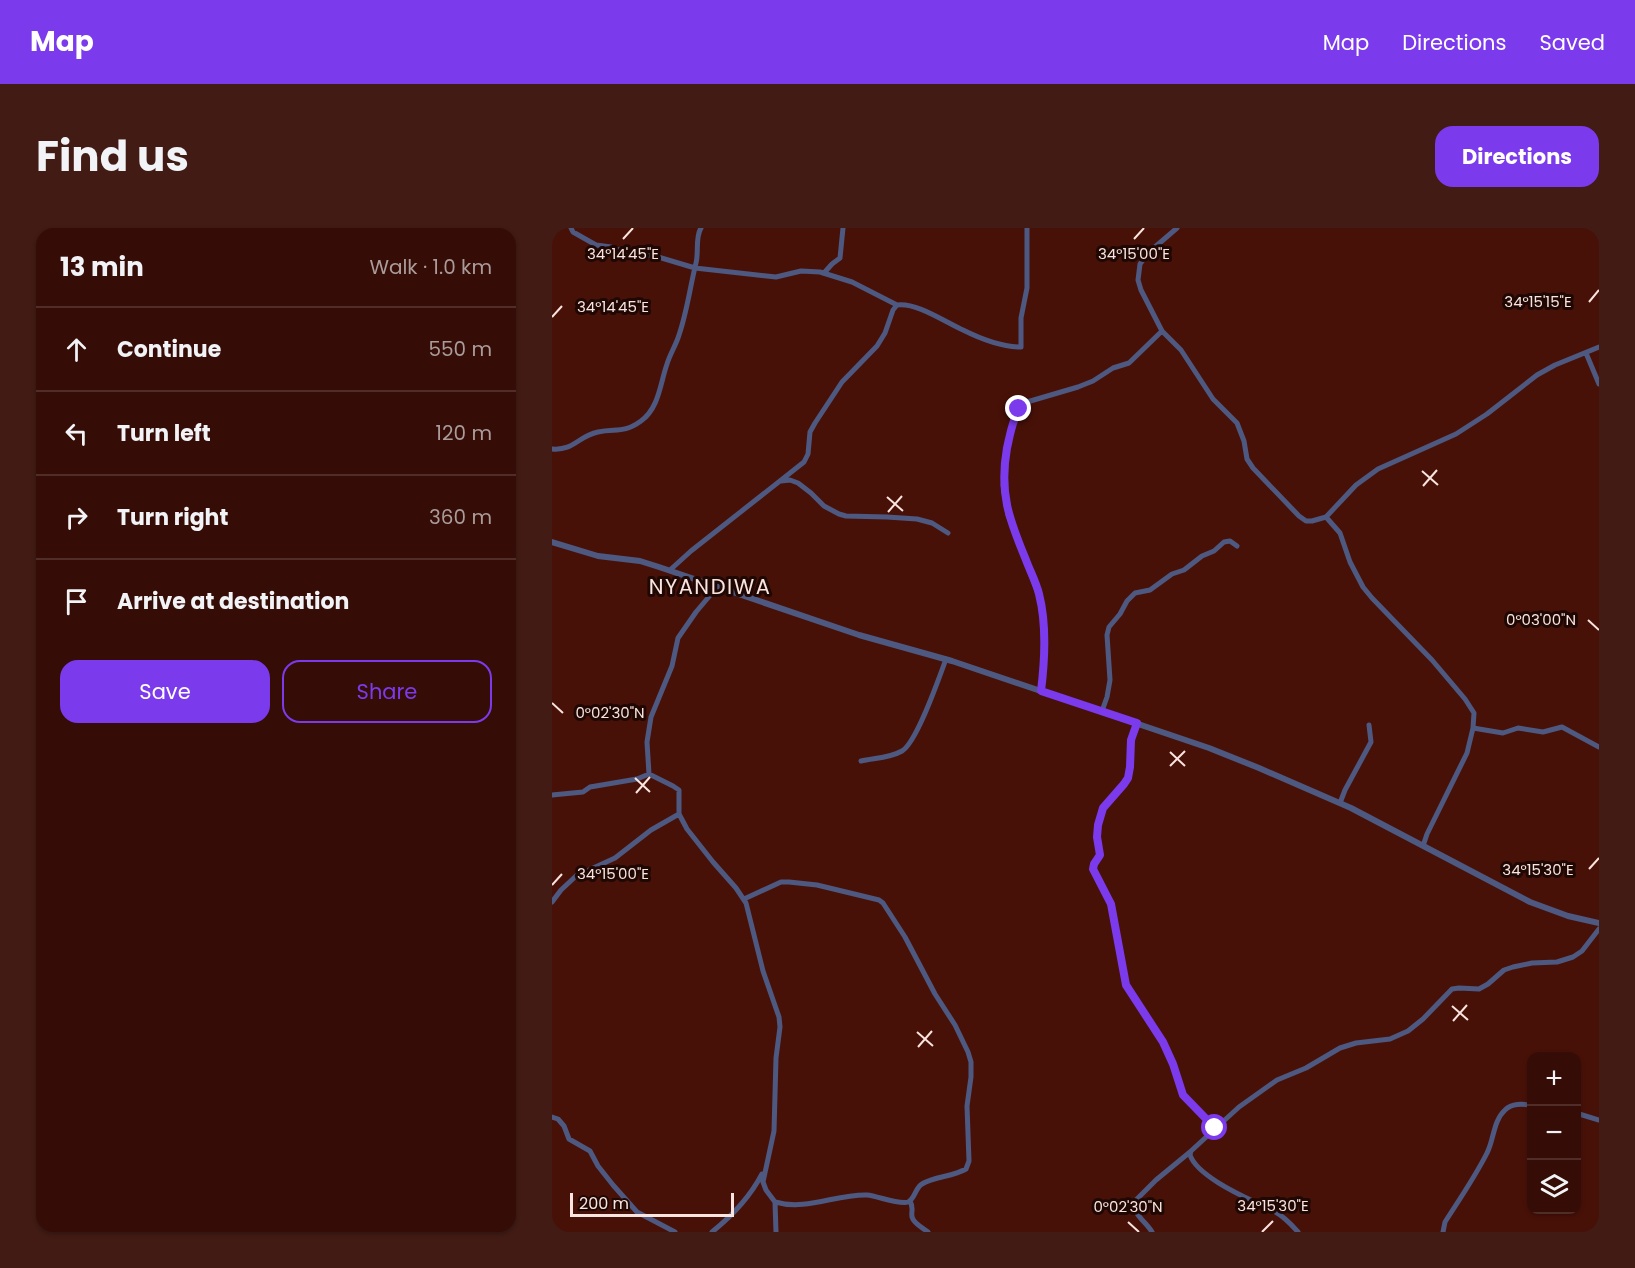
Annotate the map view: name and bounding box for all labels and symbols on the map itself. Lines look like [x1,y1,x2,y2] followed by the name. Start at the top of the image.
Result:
[587,243,659,264] text: 34°14'45"E
[1098,243,1170,264] text: 34°15'00"E
[1504,291,1572,312] text: 34°15'15"E
[577,296,649,317] text: 34°14'45"E
[1005,395,1031,421] route end
[649,572,771,601] district label: NYANDIWA
[1506,609,1576,630] text: 0°03'00"N
[575,702,645,723] text: 0°02'30"N
[1502,859,1574,880] text: 34°15'30"E
[577,863,649,884] text: 34°15'00"E
[1201,1114,1227,1140] route start
[570,1190,734,1218] scale bar
[1237,1195,1309,1216] text: 34°15'30"E
[1093,1196,1163,1217] text: 0°02'30"N

